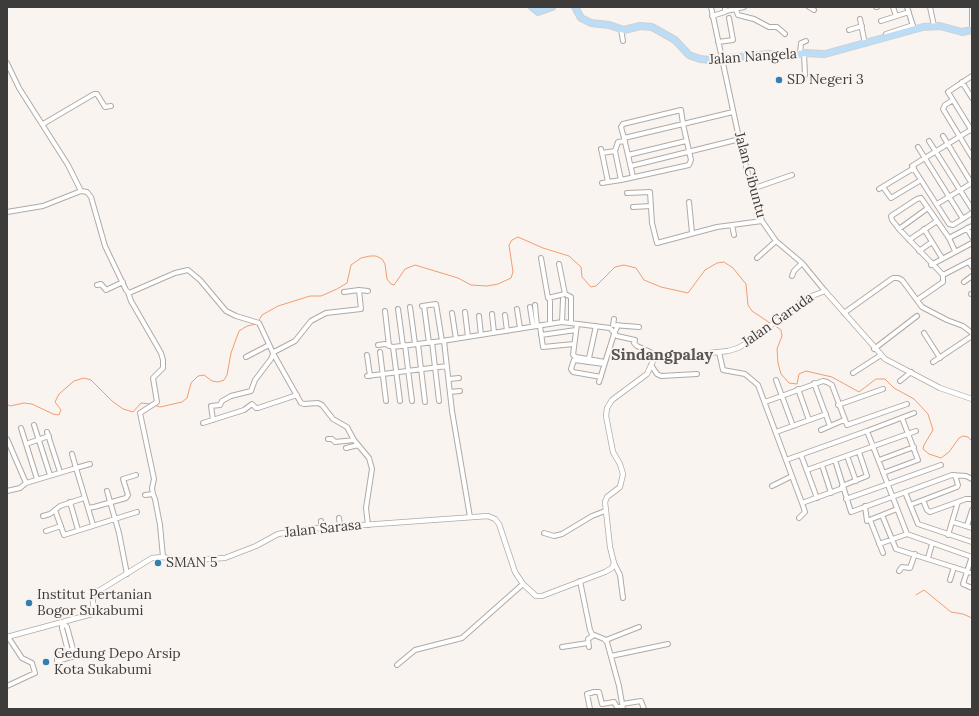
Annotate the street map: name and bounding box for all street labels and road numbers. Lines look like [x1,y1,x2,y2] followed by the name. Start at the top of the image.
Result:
[708,46,798,68] street label: Jalan Nangela
[731,130,769,220] street label: Jalan Cibuntu
[739,289,817,351] street label: Jalan Garuda
[284,517,362,541] street label: Jalan Sarasa

